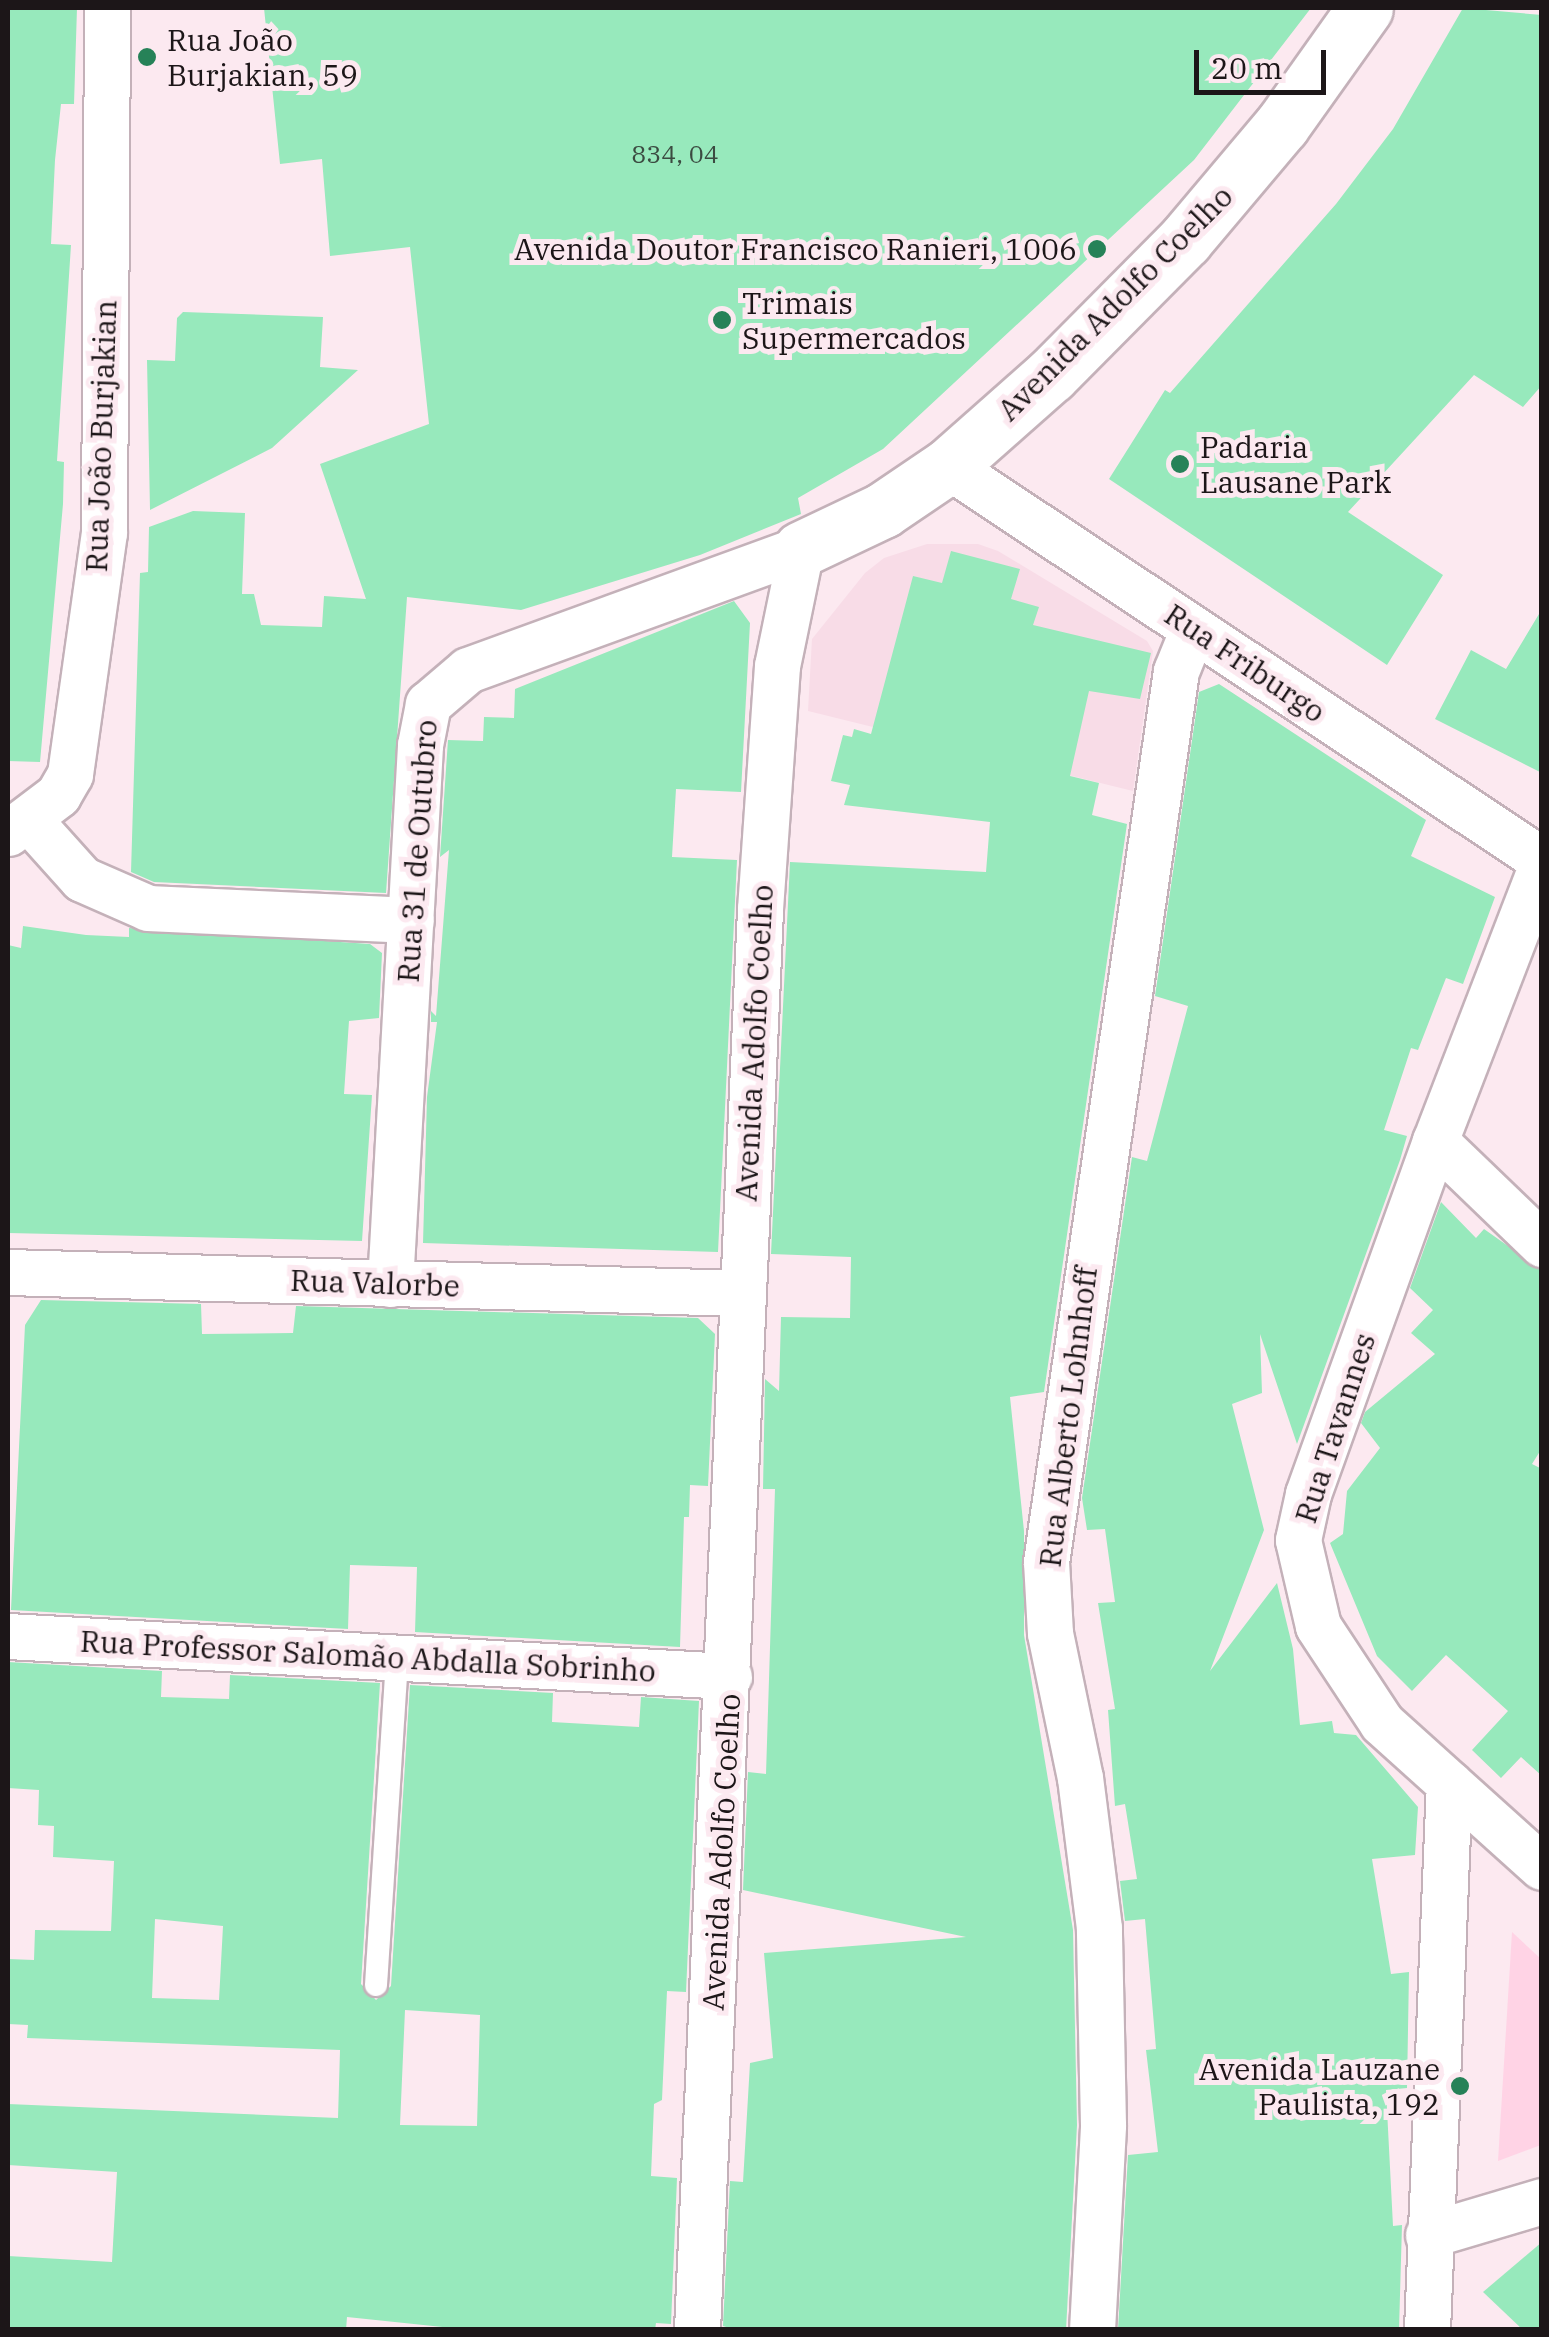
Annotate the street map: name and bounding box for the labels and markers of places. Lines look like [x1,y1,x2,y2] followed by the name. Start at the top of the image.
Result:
[167,22,358,92] place label: Rua João Burjakian, 59
[136,46,158,68] marker: Rua João Burjakian, 59
[514,231,1077,267] place label: Avenida Doutor Francisco Ranieri, 1006
[1086,238,1108,260] marker: Avenida Doutor Francisco Ranieri, 1006
[742,285,966,356] place label: Trimais Supermercados
[711,309,733,331] marker: Trimais Supermercados
[1200,429,1391,500] place label: Padaria Lausane Park
[1169,453,1191,475] marker: Padaria Lausane Park
[1199,2051,1440,2122] place label: Avenida Lauzane Paulista, 192
[1449,2075,1471,2097] marker: Avenida Lauzane Paulista, 192

